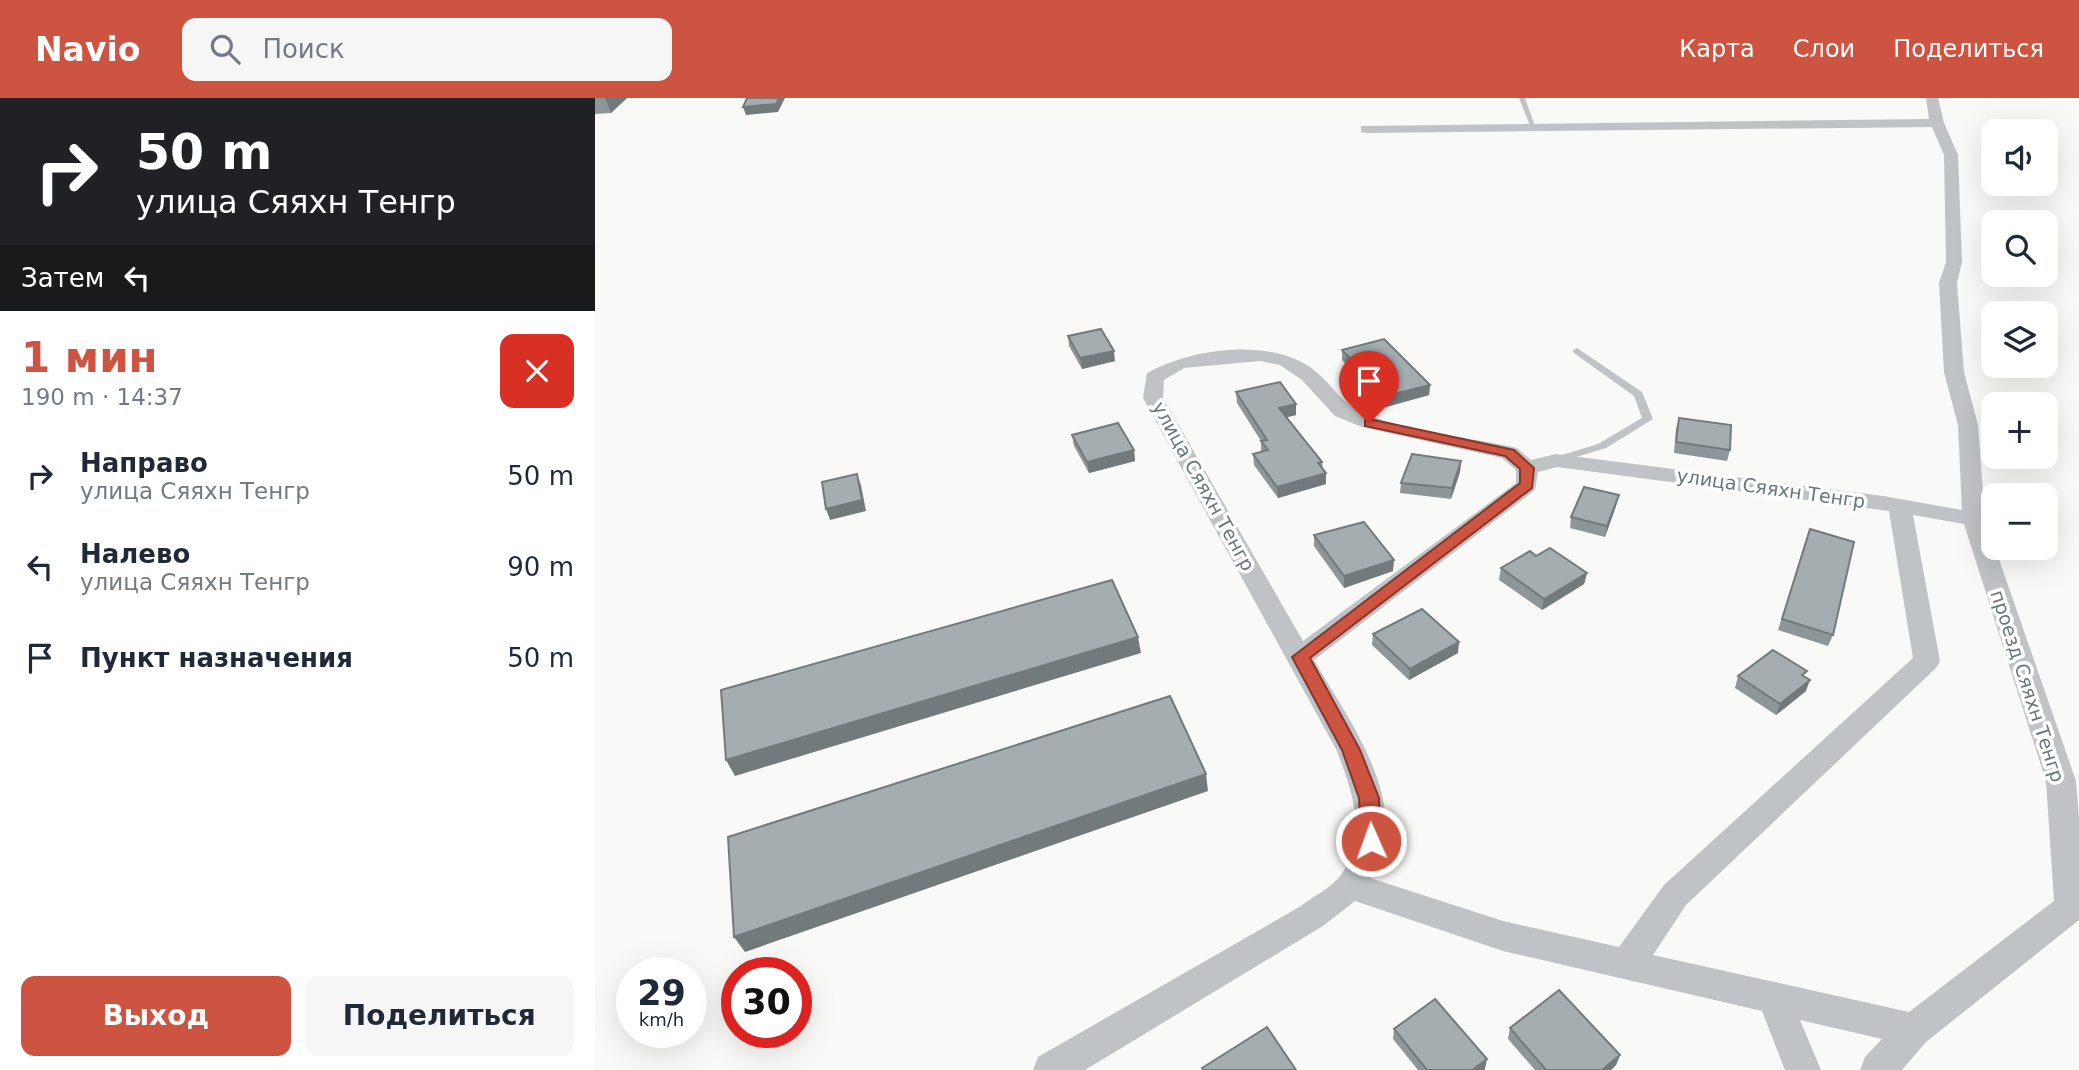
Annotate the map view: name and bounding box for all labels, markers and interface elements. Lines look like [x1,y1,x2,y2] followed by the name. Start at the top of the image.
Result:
[182,18,672,81] search box
[35,30,140,69] text: Navio
[206,30,244,68] icon: search
[262,34,345,64] text: Поиск
[1679,35,1755,63] text: Карта
[1793,35,1855,63] text: Слои
[1893,35,2044,63] text: Поделиться
[1981,119,2058,560] map controls
[1981,119,2058,196] button: sound
[136,124,272,181] text: 50 m
[21,126,112,217] icon: right
[136,183,456,221] text: улица Сяяхн Тенгр
[1981,210,2058,287] button: search
[118,259,156,297] icon: left
[21,263,104,293] text: Затем
[1981,301,2058,378] button: layers
[21,333,158,382] text: 1 мин
[500,334,574,408] button: close
[1339,351,1399,423] pin
[1350,362,1388,400] icon: arrive
[21,384,183,410] text: 190 m · 14:37
[1981,392,2058,469] button: +
[1148,398,1260,574] street label: улица Сяяхн Тенгр
[80,448,208,478] text: Направо
[21,457,59,495] icon: right
[507,461,574,491] text: 50 m
[1675,464,1867,512] street label: улица Сяяхн Тенгр
[80,478,310,504] text: улица Сяяхн Тенгр
[1981,483,2058,560] button: −
[80,539,190,569] text: Налево
[21,548,59,586] icon: left
[507,552,574,582] text: 90 m
[80,569,310,595] text: улица Сяяхн Тенгр
[1987,587,2069,785] street label: проезд Сяяхн Тенгр
[21,639,59,677] icon: arrive
[80,643,353,673] text: Пункт назначения
[507,643,574,673] text: 50 m
[1334,804,1408,878] position arrow
[721,957,812,1048] speed limit sign: 30
[637,973,686,1013] text: 29
[21,976,291,1056] button: Выход
[305,976,574,1056] button: Поделиться
[639,1009,684,1030] text: km/h

